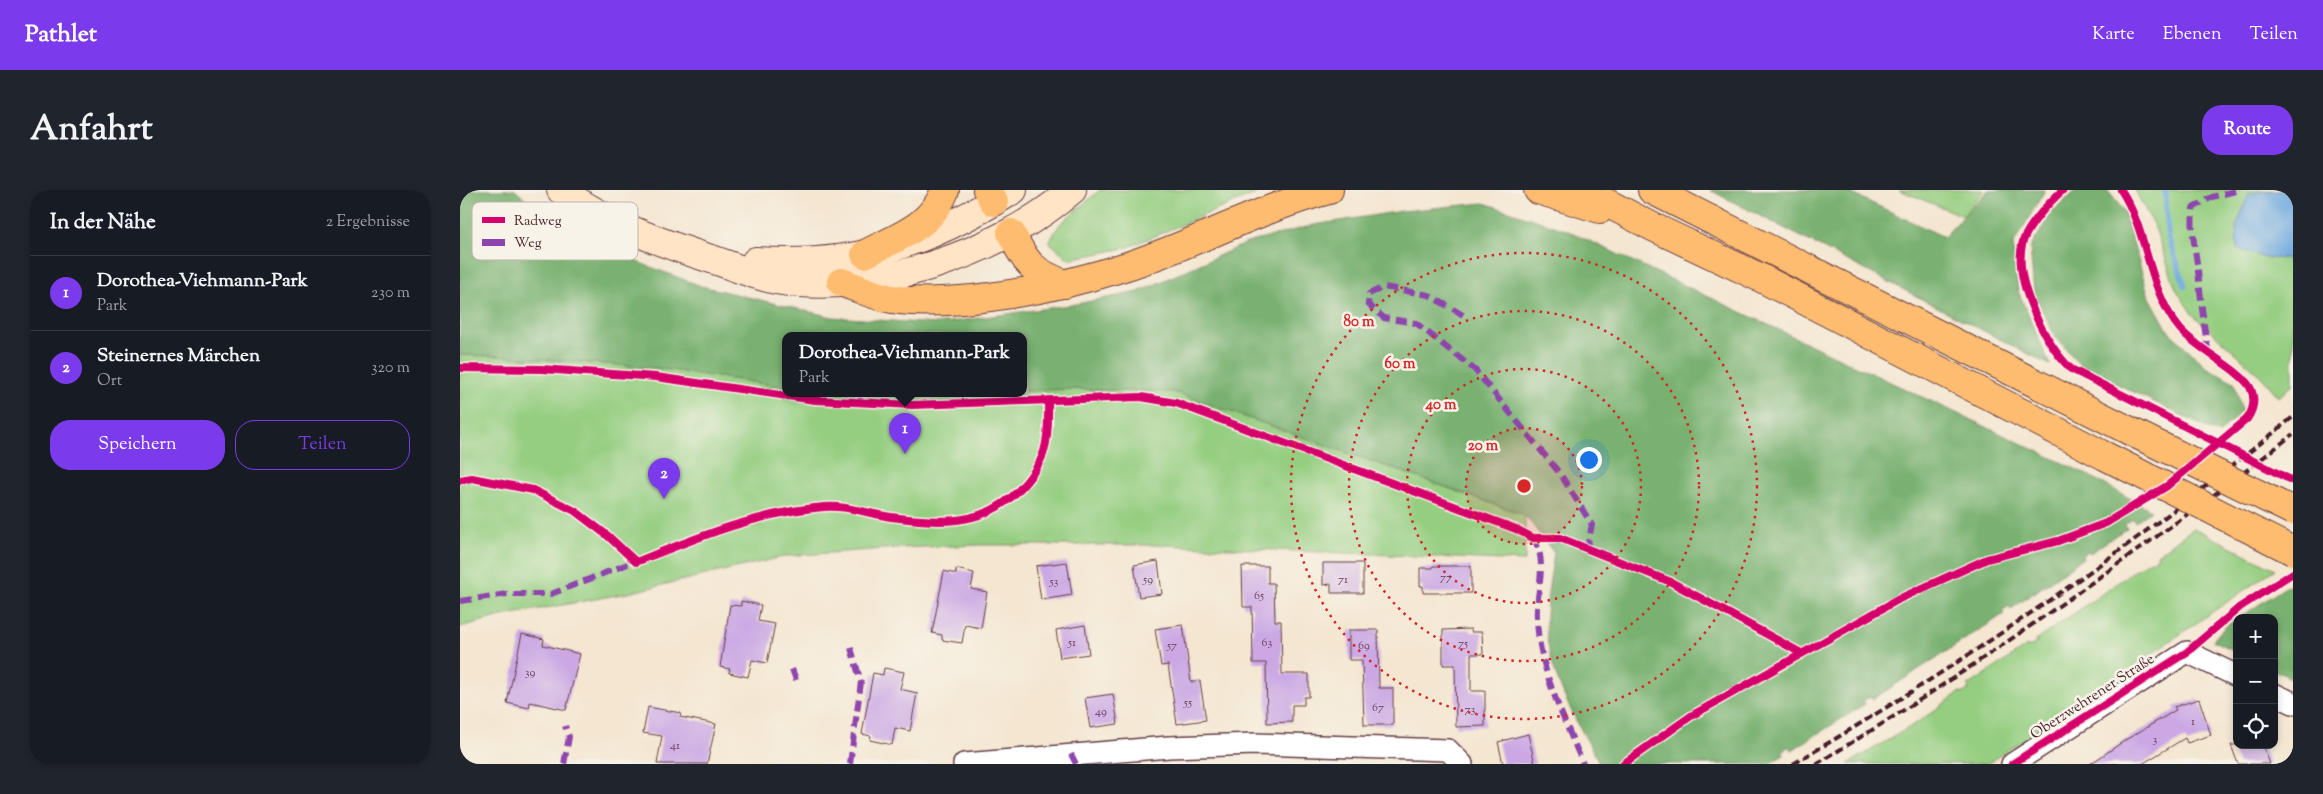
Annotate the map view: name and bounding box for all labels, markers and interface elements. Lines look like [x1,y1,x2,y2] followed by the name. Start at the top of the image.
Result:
[25,18,97,52] text: Pathlet
[2092,22,2135,48] text: Karte
[2163,22,2222,48] text: Ebenen
[2250,22,2298,48] text: Teilen
[30,105,153,156] text: Anfahrt
[2202,105,2293,155] button: Route
[472,202,638,260] legend
[50,208,156,238] text: In der Nähe
[326,211,410,234] text: 2 Ergebnisse
[514,212,562,232] text: Radweg
[514,234,542,254] text: Weg
[97,268,308,295] text: Dorothea-Viehmann-Park
[63,282,69,305] text: 1
[371,282,410,305] text: 230 m
[97,295,128,318] text: Park
[1343,312,1375,333] text: 80 m
[782,332,1027,397] popup
[799,340,1010,367] text: Dorothea-Viehmann-Park
[97,343,260,370] text: Steinernes Märchen
[1385,354,1416,375] text: 60 m
[62,357,70,380] text: 2
[371,357,410,380] text: 320 m
[799,367,830,390] text: Park
[97,370,122,393] text: Ort
[1425,395,1457,416] text: 40 m
[889,413,921,454] pin: 1
[50,420,225,470] button: Speichern
[235,420,410,470] button: Teilen
[1468,436,1499,457] text: 20 m
[1576,447,1602,473] your location
[648,458,680,499] pin: 2
[1515,477,1533,495] centre of rings
[1440,569,1452,587] house number: 77
[1142,571,1153,589] house number: 59
[1338,571,1348,589] house number: 71
[1049,573,1059,591] house number: 53
[1254,587,1264,605] house number: 65
[2233,614,2278,749] map controls
[2233,614,2278,659] button: +
[1067,634,1076,652] house number: 51
[1262,634,1273,652] house number: 63
[1458,635,1468,653] house number: 75
[1166,637,1177,655] house number: 57
[1358,637,1370,655] house number: 69
[2027,649,2159,745] street label: Oberzwehrener Straße
[2233,659,2278,704] button: −
[525,664,535,682] house number: 39
[1183,694,1192,712] house number: 55
[1372,699,1384,717] house number: 67
[1465,701,1476,719] house number: 73
[1095,703,1107,721] house number: 49
[2233,704,2278,749] button: locate
[2191,713,2195,731] house number: 1
[2153,731,2158,749] house number: 3
[670,737,680,755] house number: 41

